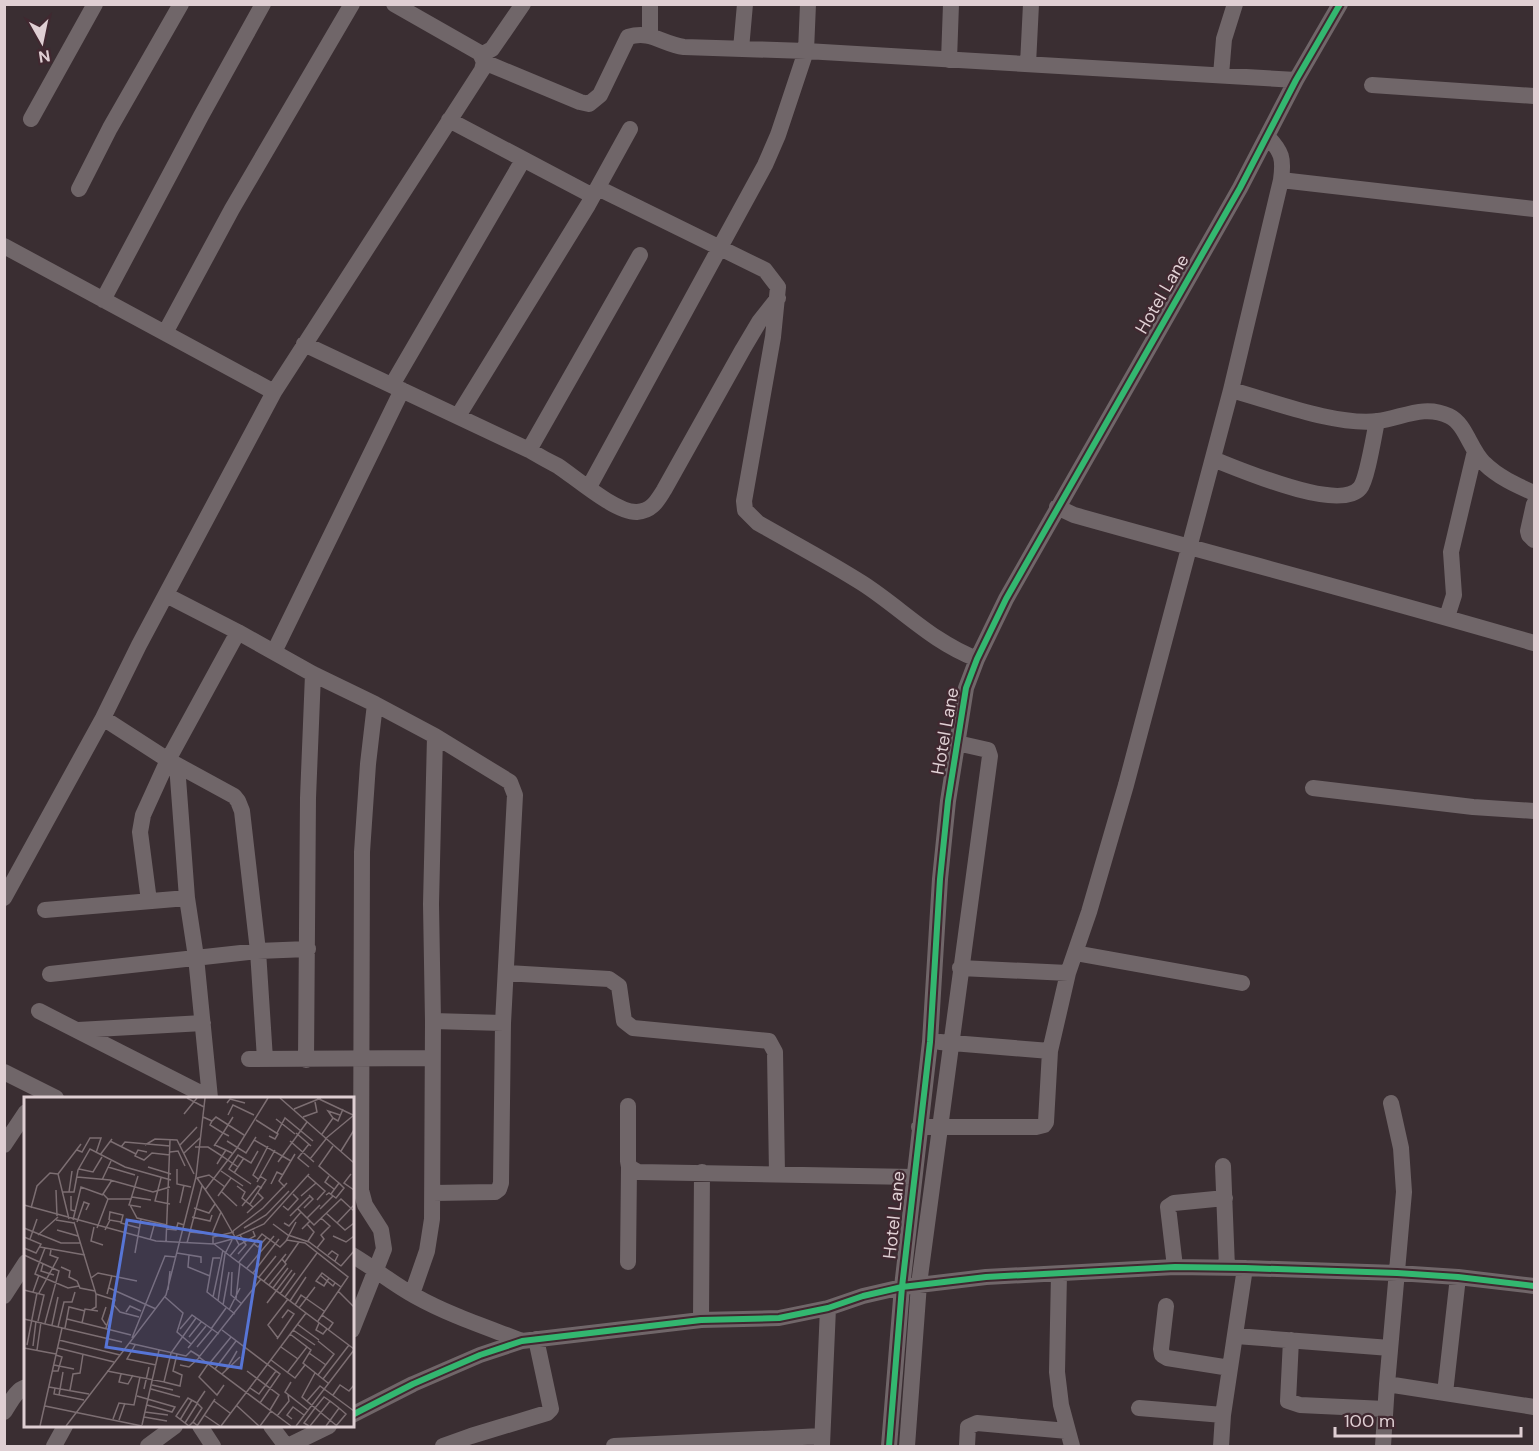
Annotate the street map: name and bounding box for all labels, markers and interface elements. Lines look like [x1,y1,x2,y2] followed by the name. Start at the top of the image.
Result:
[12,12,72,72] north arrow
[37,45,52,68] text: N
[1130,250,1194,338] street label: Hotel Lane
[926,685,964,777] street label: Hotel Lane
[24,1097,354,1427] inset map
[877,1170,911,1260] street label: Hotel Lane
[1335,1400,1521,1438] scale bar
[1344,1409,1395,1433] text: 100 m

